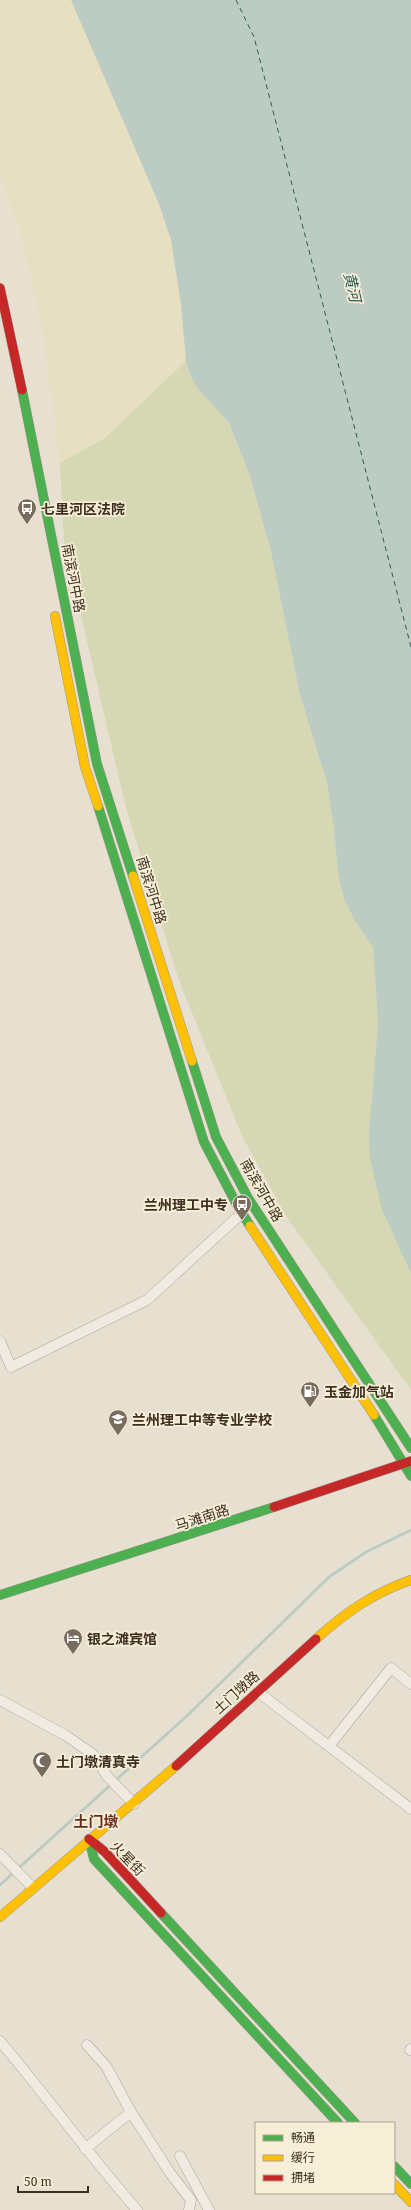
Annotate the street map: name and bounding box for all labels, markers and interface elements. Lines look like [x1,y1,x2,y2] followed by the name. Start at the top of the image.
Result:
[340,270,367,307] water label: 黄河
[16,497,38,525] bus stop icon: 七里河区法院
[41,499,125,518] place label: 七里河区法院
[58,542,90,614] street label: 南滨河中路
[133,854,171,926] street label: 南滨河中路
[236,1155,288,1225] street label: 南滨河中路
[231,1193,253,1221] bus stop icon: 兰州理工中专
[144,1195,228,1214] place label: 兰州理工中专
[299,1380,321,1408] fuel station icon: 玉金加气站
[324,1382,394,1401] place label: 玉金加气站
[107,1408,129,1436] school or university icon: 兰州理工中等专业学校
[132,1410,272,1429] place label: 兰州理工中等专业学校
[172,1499,232,1535] street label: 马滩南路
[62,1627,84,1655] hotel icon: 银之滩宾馆
[87,1629,157,1648] place label: 银之滩宾馆
[209,1666,263,1718] street label: 土门墩路
[31,1750,53,1778] mosque icon: 土门墩清真寺
[56,1752,140,1771] place label: 土门墩清真寺
[73,1811,119,1831] district label: 土门墩
[107,1836,149,1880] street label: 火星街
[255,2122,395,2194] legend
[291,2129,315,2146] text: 畅通
[291,2149,315,2166] text: 缓行
[18,2168,88,2194] scale bar
[291,2169,315,2186] text: 拥堵
[24,2173,52,2190] text: 50 m

